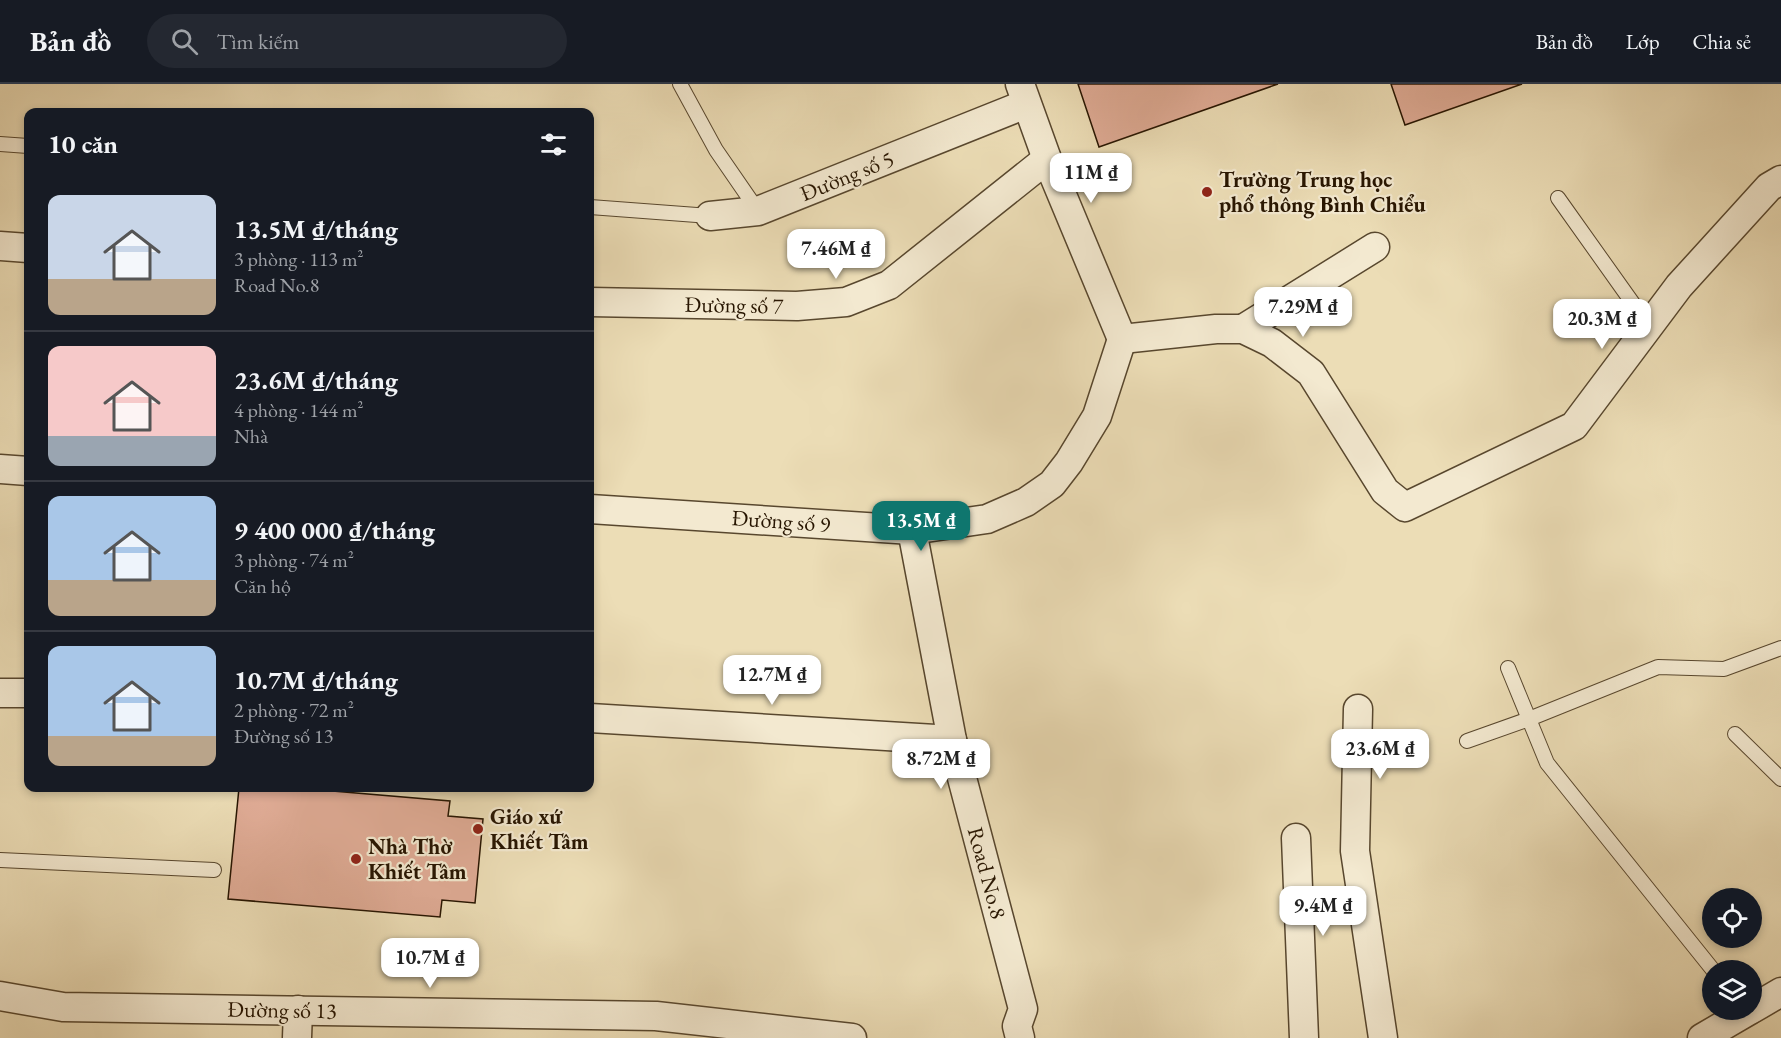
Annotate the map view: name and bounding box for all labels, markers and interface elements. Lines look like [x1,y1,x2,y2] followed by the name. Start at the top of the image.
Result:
[147,14,567,68] search box
[30,23,111,59] text: Bản đồ
[168,25,201,58] icon: search
[216,27,299,56] text: Tìm kiếm
[1536,28,1593,55] text: Bản đồ
[1626,28,1660,55] text: Lớp
[1693,28,1751,55] text: Chia sẻ
[48,127,118,161] text: 10 căn
[537,128,570,161] icon: filters
[796,144,898,208] street label: Đường số 5
[1049,153,1133,204] pin: 11M ₫
[1064,159,1118,185] text: 11M ₫
[1219,165,1426,219] place label: Trường Trung học phổ thông Bình Chiểu
[1200,185,1214,199] marker: Trường Trung học phổ thông Bình Chiểu
[234,212,398,246] text: 13.5M ₫/tháng
[96,219,168,291] icon: home
[781,229,891,280] pin: 7.46M ₫
[801,235,871,261] text: 7.46M ₫
[234,246,364,272] text: 3 phòng · 113 m²
[234,272,319,298] text: Road No.8
[1248,287,1358,338] pin: 7.29M ₫
[684,290,784,320] street label: Đường số 7
[1268,293,1338,319] text: 7.29M ₫
[1547,299,1657,350] pin: 20.3M ₫
[1567,305,1637,331] text: 20.3M ₫
[234,363,398,397] text: 23.6M ₫/tháng
[96,370,168,442] icon: home
[234,397,364,423] text: 4 phòng · 144 m²
[234,423,268,449] text: Nhà
[866,501,976,552] pin: 13.5M ₫
[731,503,832,539] street label: Đường số 9
[886,507,956,533] text: 13.5M ₫
[234,513,435,547] text: 9 400 000 ₫/tháng
[96,520,168,592] icon: home
[234,547,354,573] text: 3 phòng · 74 m²
[234,573,291,599] text: Căn hộ
[717,655,827,706] pin: 12.7M ₫
[737,661,807,687] text: 12.7M ₫
[234,663,398,697] text: 10.7M ₫/tháng
[96,670,168,742] icon: home
[234,697,354,723] text: 2 phòng · 72 m²
[234,723,333,749] text: Đường số 13
[1325,729,1435,780] pin: 23.6M ₫
[1345,735,1415,761] text: 23.6M ₫
[886,739,996,790] pin: 8.72M ₫
[906,745,976,771] text: 8.72M ₫
[490,802,589,856] place label: Giáo xứ Khiết Tâm
[471,822,485,836] marker: Giáo xứ Khiết Tâm
[961,824,1013,922] street label: Road No.8
[368,832,467,886] place label: Nhà Thờ Khiết Tâm
[349,852,363,866] marker: Nhà Thờ Khiết Tâm
[1274,886,1372,937] pin: 9.4M ₫
[1702,888,1762,1020] map controls
[1702,888,1762,948] button: locate
[1293,892,1353,918] text: 9.4M ₫
[375,938,485,989] pin: 10.7M ₫
[395,944,465,970] text: 10.7M ₫
[1702,960,1762,1020] button: layers
[227,995,337,1025] street label: Đường số 13

